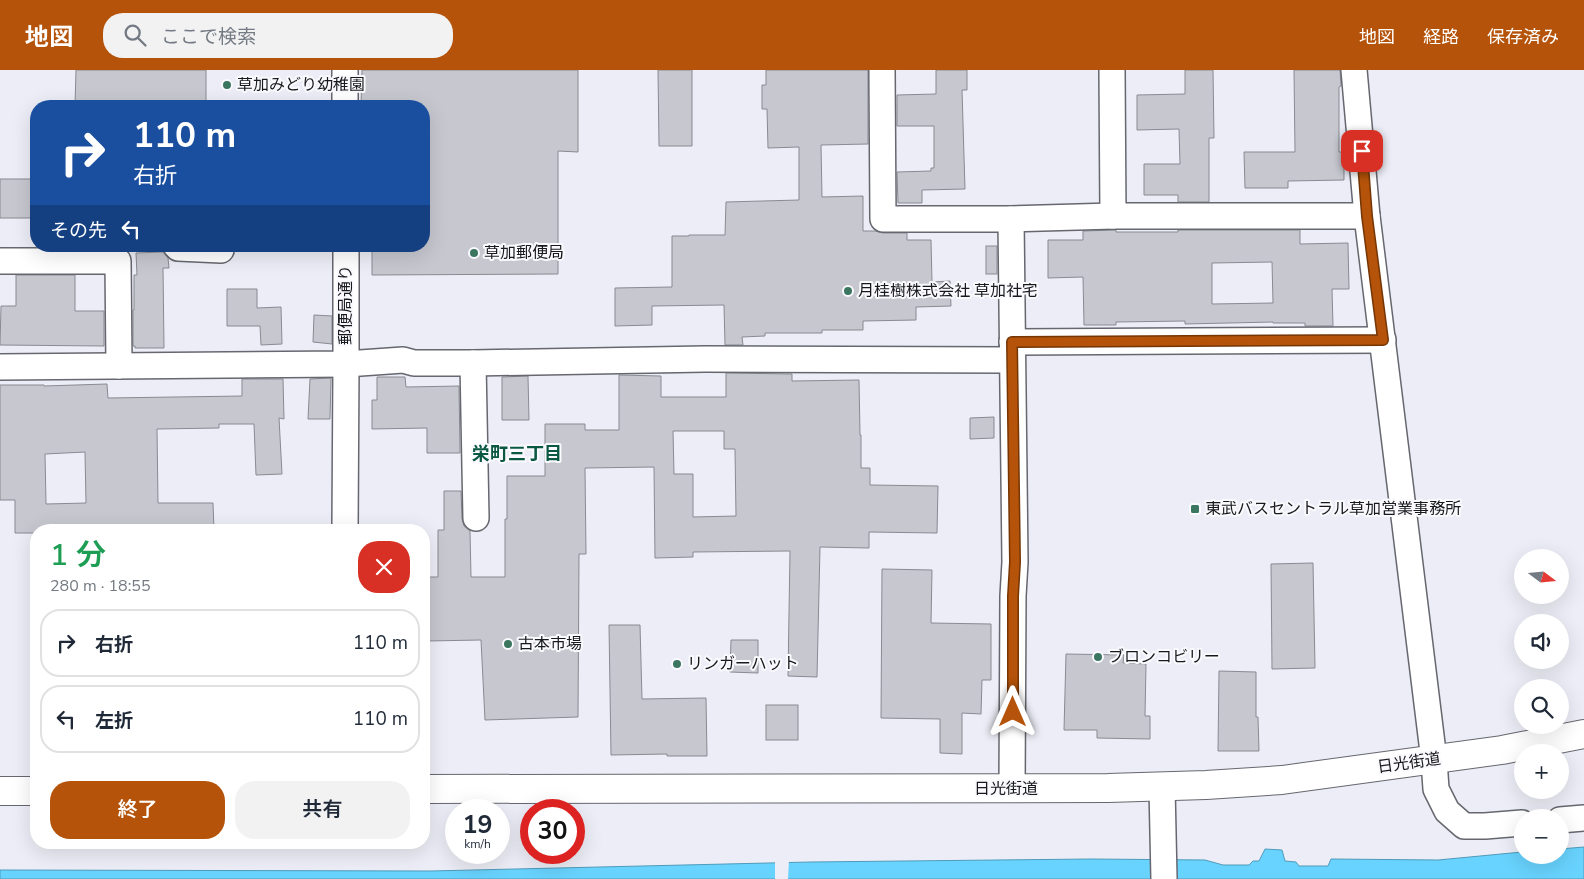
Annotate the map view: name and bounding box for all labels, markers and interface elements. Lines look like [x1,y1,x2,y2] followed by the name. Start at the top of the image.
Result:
[103,13,453,58] search box
[25,21,73,53] text: 地図
[121,21,149,49] icon: search
[161,24,256,50] text: ここで検索
[1359,25,1395,49] text: 地図
[1423,25,1459,49] text: 経路
[1487,25,1559,49] text: 保存済み
[237,74,365,96] place label: 草加みどり幼稚園
[221,79,233,91] marker: 草加みどり幼稚園
[133,112,236,159] text: 110 m
[50,120,115,185] icon: right
[1341,130,1383,172] pin
[1348,137,1376,165] icon: arrive
[133,161,177,191] text: 右折
[117,215,145,243] icon: left
[50,218,107,244] text: その先
[484,242,564,264] place label: 草加郵便局
[468,247,480,259] marker: 草加郵便局
[335,265,357,345] street label: 郵便局通り
[858,280,1038,302] place label: 月桂樹株式会社 草加社宅
[842,285,854,297] marker: 月桂樹株式会社 草加社宅
[472,442,562,466] district label: 栄町三丁目
[1205,498,1461,520] place label: 東武バスセントラル草加営業事務所
[1189,503,1201,515] marker: 東武バスセントラル草加営業事務所
[50,535,106,576] text: 1 分
[358,541,410,593] button: close
[1514,549,1569,604] north arrow
[1514,549,1569,864] map controls
[50,575,151,597] text: 280 m · 18:55
[1514,614,1569,669] button: sound
[52,629,80,657] icon: right
[353,630,408,656] text: 110 m
[95,632,133,658] text: 右折
[518,633,582,655] place label: 古本市場
[502,638,514,650] marker: 古本市場
[1108,646,1220,668] place label: ブロンコビリー
[1092,651,1104,663] marker: ブロンコビリー
[687,653,799,675] place label: リンガーハット
[671,658,683,670] marker: リンガーハット
[1514,679,1569,734] button: search
[986,685,1038,737] position arrow
[52,705,80,733] icon: left
[353,706,408,732] text: 110 m
[95,708,133,734] text: 左折
[1514,744,1569,799] button: +
[1376,748,1442,778] street label: 日光街道
[974,778,1038,800] street label: 日光街道
[50,781,225,839] button: 終了
[235,781,410,839] button: 共有
[520,799,585,864] speed limit sign: 30
[462,808,493,842] text: 19
[1514,809,1569,864] button: −
[464,836,491,852] text: km/h

